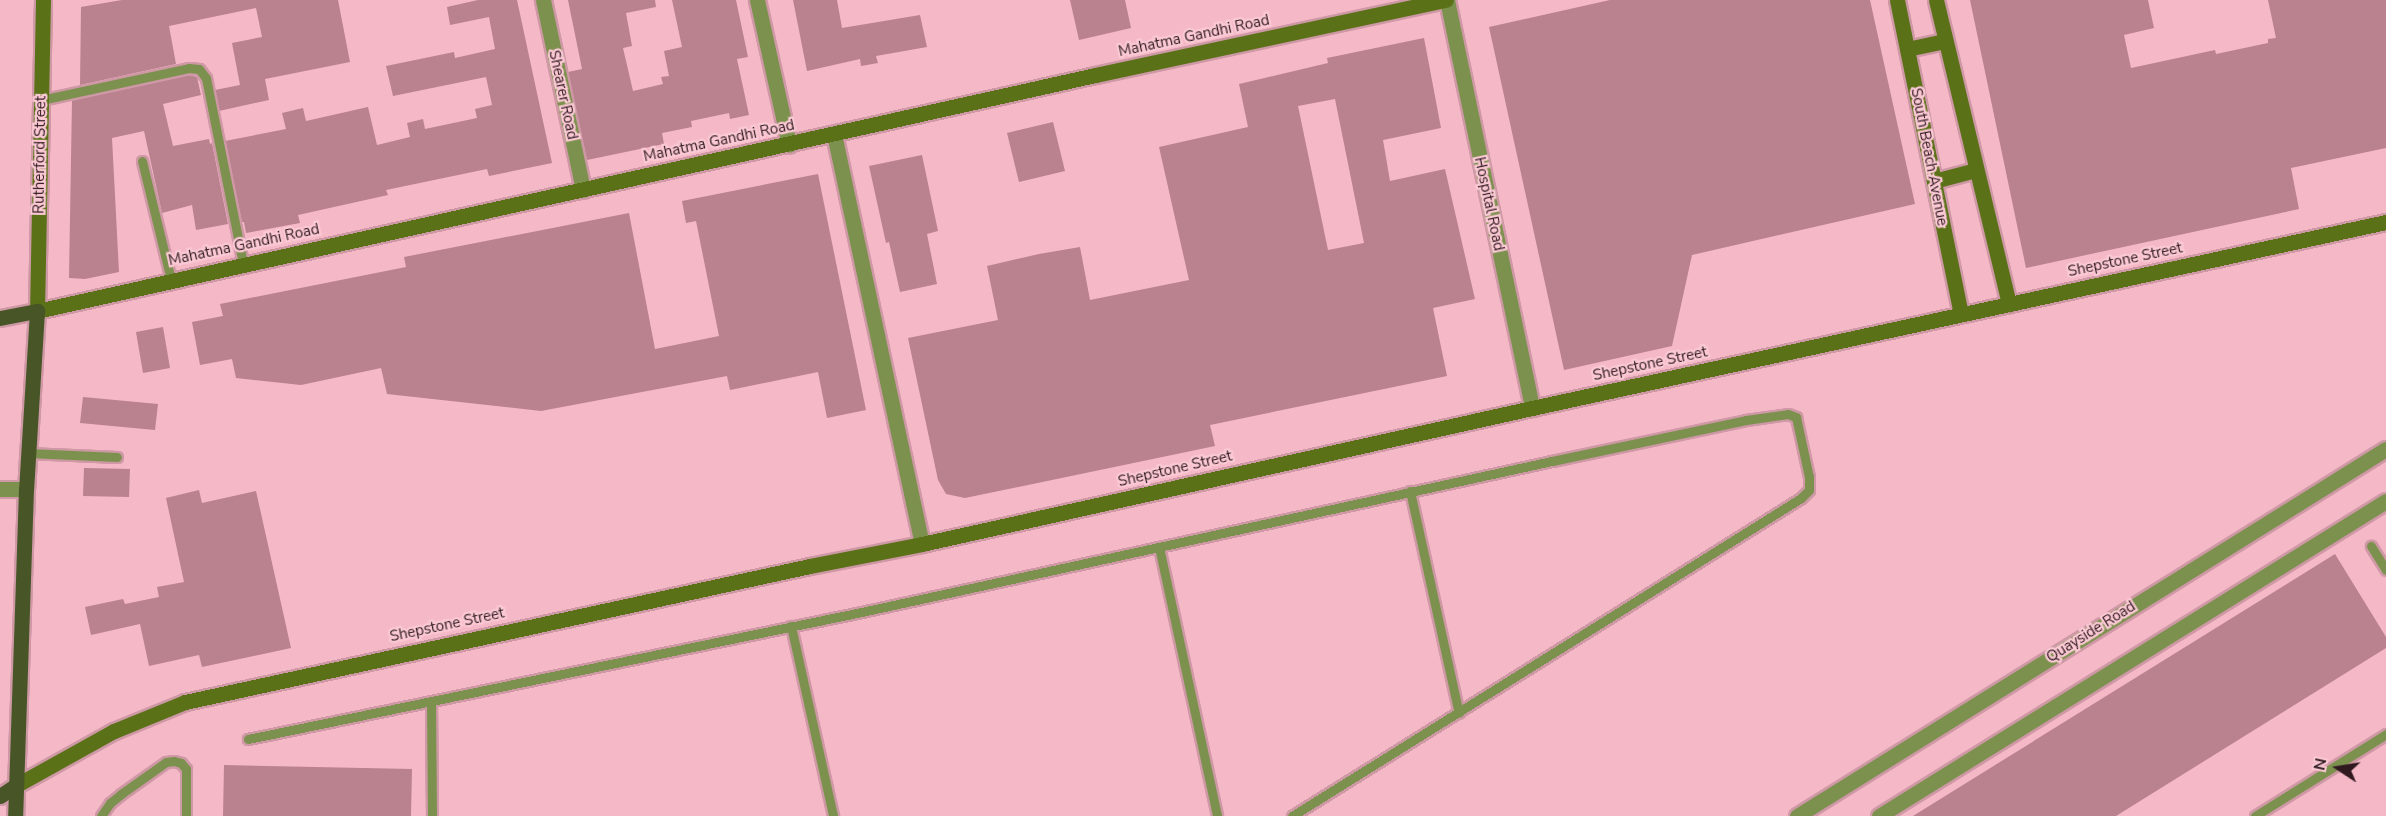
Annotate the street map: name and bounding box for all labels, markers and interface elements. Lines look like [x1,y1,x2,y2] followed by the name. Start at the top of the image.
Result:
[1117,11,1271,61] street label: Mahatma Gandhi Road
[545,49,581,141] street label: Shearer Road
[1907,87,1951,227] street label: South Beach Avenue
[30,96,50,214] street label: Rutherford Street
[642,116,796,166] street label: Mahatma Gandhi Road
[1470,155,1508,253] street label: Hospital Road
[167,220,321,270] street label: Mahatma Gandhi Road
[2066,239,2184,281] street label: Shepstone Street
[1591,343,1709,385] street label: Shepstone Street
[1116,447,1234,491] street label: Shepstone Street
[2043,597,2139,667] street label: Quayside Road
[388,604,506,646] street label: Shepstone Street
[2308,738,2368,798] north arrow
[2308,756,2332,772] text: N

